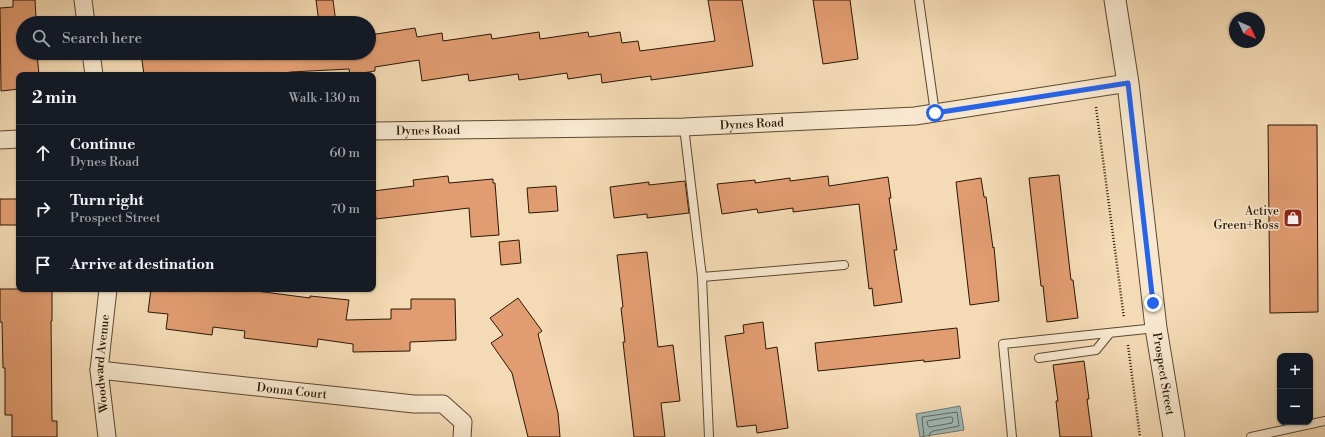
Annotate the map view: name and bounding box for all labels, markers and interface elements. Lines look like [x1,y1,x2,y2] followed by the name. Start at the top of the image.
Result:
[1229,12,1265,48] north arrow
[16,16,376,60] search box
[30,27,52,49] icon: search
[62,29,142,48] text: Search here
[32,87,77,109] text: 2 min
[289,90,360,106] text: Walk · 130 m
[926,104,944,122] route start
[720,115,784,133] street label: Dynes Road
[396,123,460,139] street label: Dynes Road
[70,135,135,154] text: Continue
[32,142,54,164] icon: ahead
[329,145,360,161] text: 60 m
[70,154,139,170] text: Dynes Road
[70,191,144,210] text: Turn right
[32,198,54,220] icon: right
[331,201,360,217] text: 70 m
[1213,204,1279,233] place label: Active Green+Ross
[1282,207,1304,229] shop icon: Active Green+Ross
[70,210,161,226] text: Prospect Street
[32,254,54,276] icon: arrive
[70,255,214,274] text: Arrive at destination
[1144,294,1162,312] route end
[92,314,113,414] street label: Woodward Avenue
[1149,331,1177,417] street label: Prospect Street
[1277,353,1313,425] map controls
[1277,353,1313,389] button: +
[256,380,328,403] street label: Donna Court
[1277,389,1313,425] button: −

